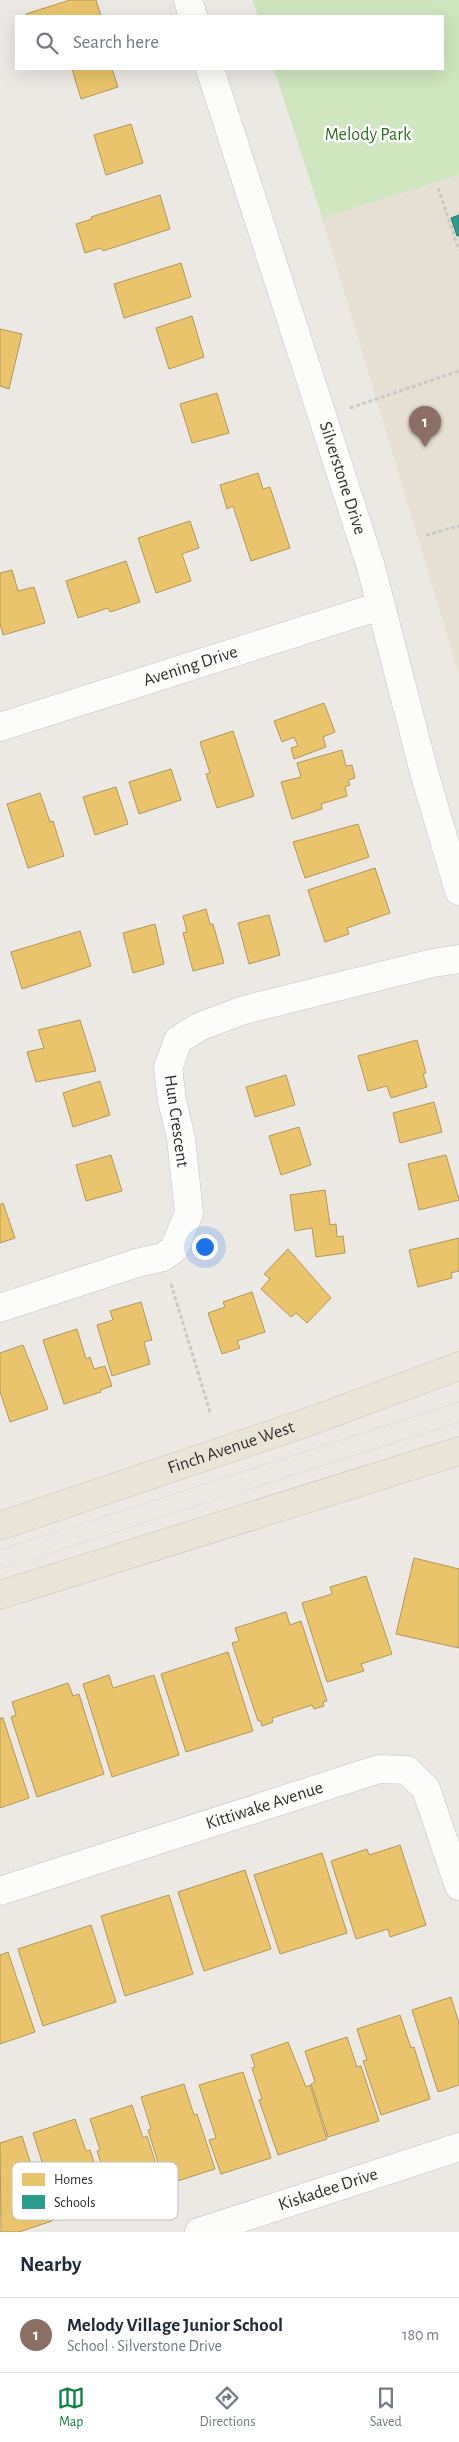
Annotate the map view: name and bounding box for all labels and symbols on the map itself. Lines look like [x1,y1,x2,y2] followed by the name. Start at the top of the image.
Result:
[325,126,412,144] park label: Melody Park
[409,406,441,447] pin: 1
[316,419,369,537] street label: Silverstone Drive
[141,643,240,690] street label: Avening Drive
[161,1073,191,1169] street label: Hun Crescent
[192,1234,218,1260] your location
[166,1418,297,1478] street label: Finch Avenue West
[204,1779,325,1833] street label: Kittiwake Avenue
[12,2162,178,2220] legend
[276,2165,380,2214] street label: Kiskadee Drive
[54,2173,93,2187] text: Homes
[54,2196,95,2210] text: Schools

